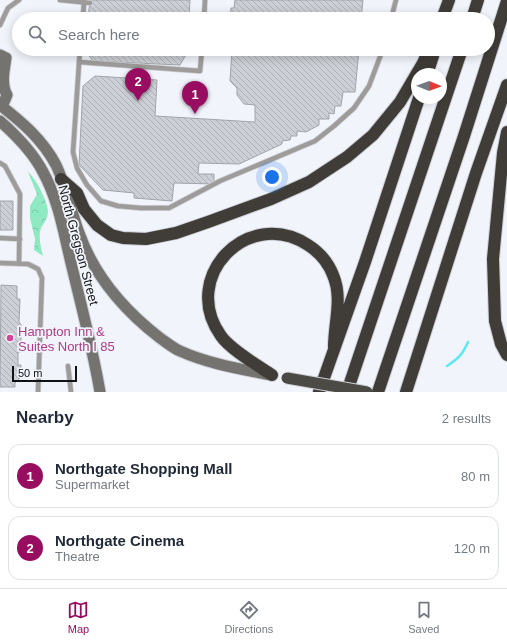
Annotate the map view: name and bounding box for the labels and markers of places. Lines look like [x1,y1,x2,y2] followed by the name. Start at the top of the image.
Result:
[125,68,151,101] pin: 2
[182,81,208,114] pin: 1
[18,324,115,354] place label: Hampton Inn & Suites North I 85
[5,333,15,343] marker: Hampton Inn & Suites North I 85

